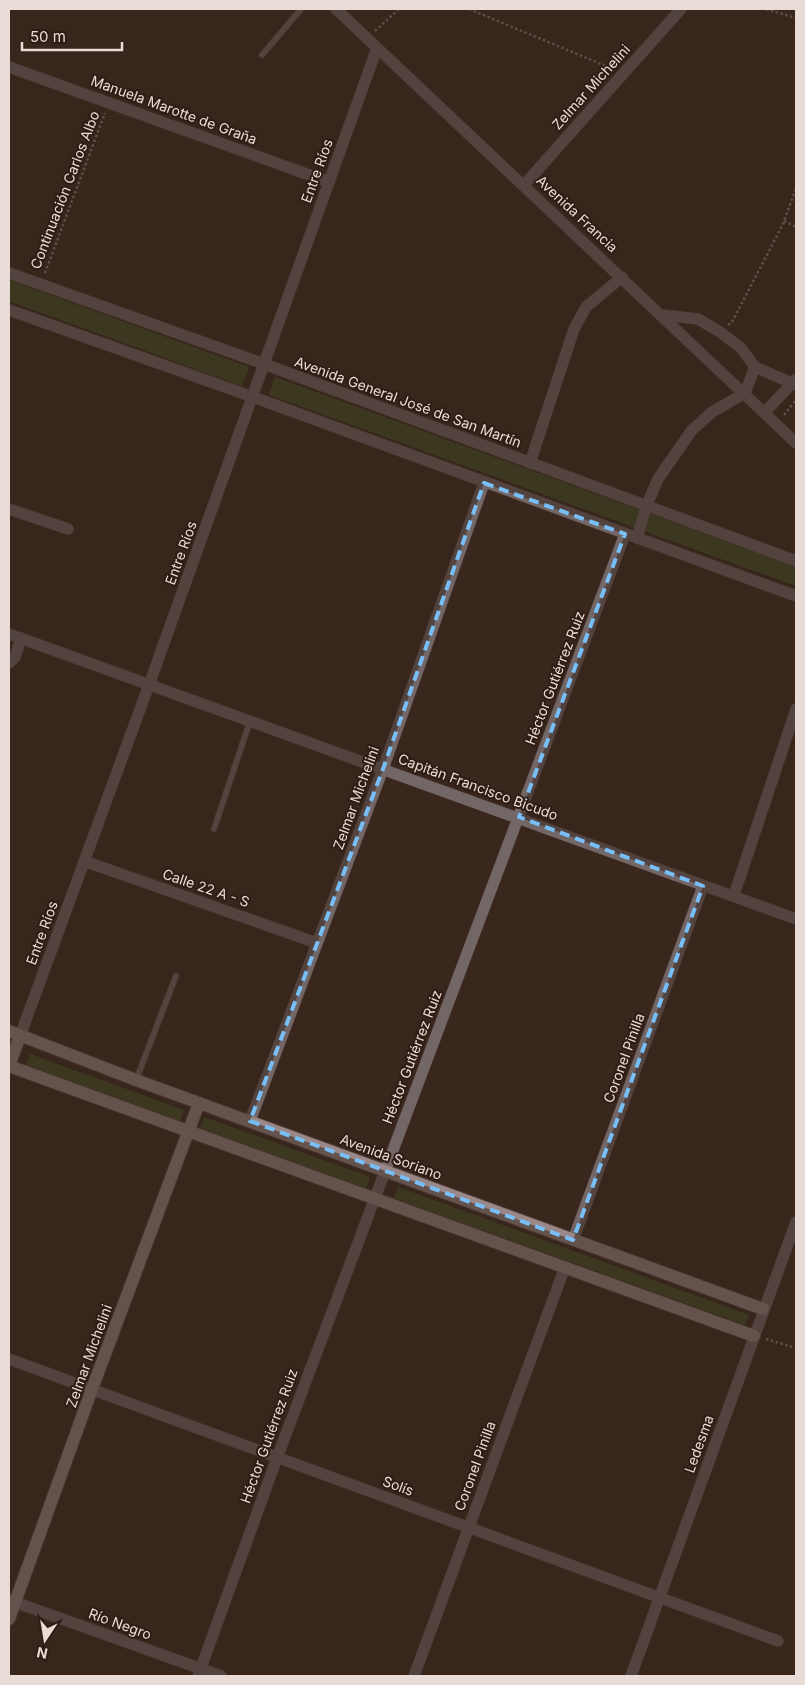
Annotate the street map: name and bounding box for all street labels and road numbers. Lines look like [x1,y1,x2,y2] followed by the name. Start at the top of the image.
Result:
[548,41,633,133] street label: Zelmar Michelini
[89,72,260,148] street label: Manuela Marotte de Graña
[26,108,103,271] street label: Continuación Carlos Albo
[297,137,336,205] street label: Entre Ríos
[533,172,622,256] street label: Avenida Francia
[293,353,524,451] street label: Avenida General José de San Martín
[161,519,200,587] street label: Entre Ríos
[521,608,588,747] street label: Héctor Gutiérrez Ruiz
[329,744,382,852] street label: Zelmar Michelini
[396,750,560,823] street label: Capitán Francisco Bicudo
[160,865,252,910] street label: Calle 22 A - S
[22,899,61,967] street label: Entre Ríos
[378,987,445,1126] street label: Héctor Gutiérrez Ruiz
[599,1011,648,1105] street label: Coronel Pinilla
[338,1130,444,1183] street label: Avenida Soriano
[62,1302,115,1410] street label: Zelmar Michelini
[236,1366,301,1505] street label: Héctor Gutiérrez Ruiz
[680,1413,717,1475] street label: Ledesma
[450,1419,499,1513] street label: Coronel Pinilla
[380,1472,416,1499] street label: Solís
[87,1604,154,1643] street label: Río Negro

